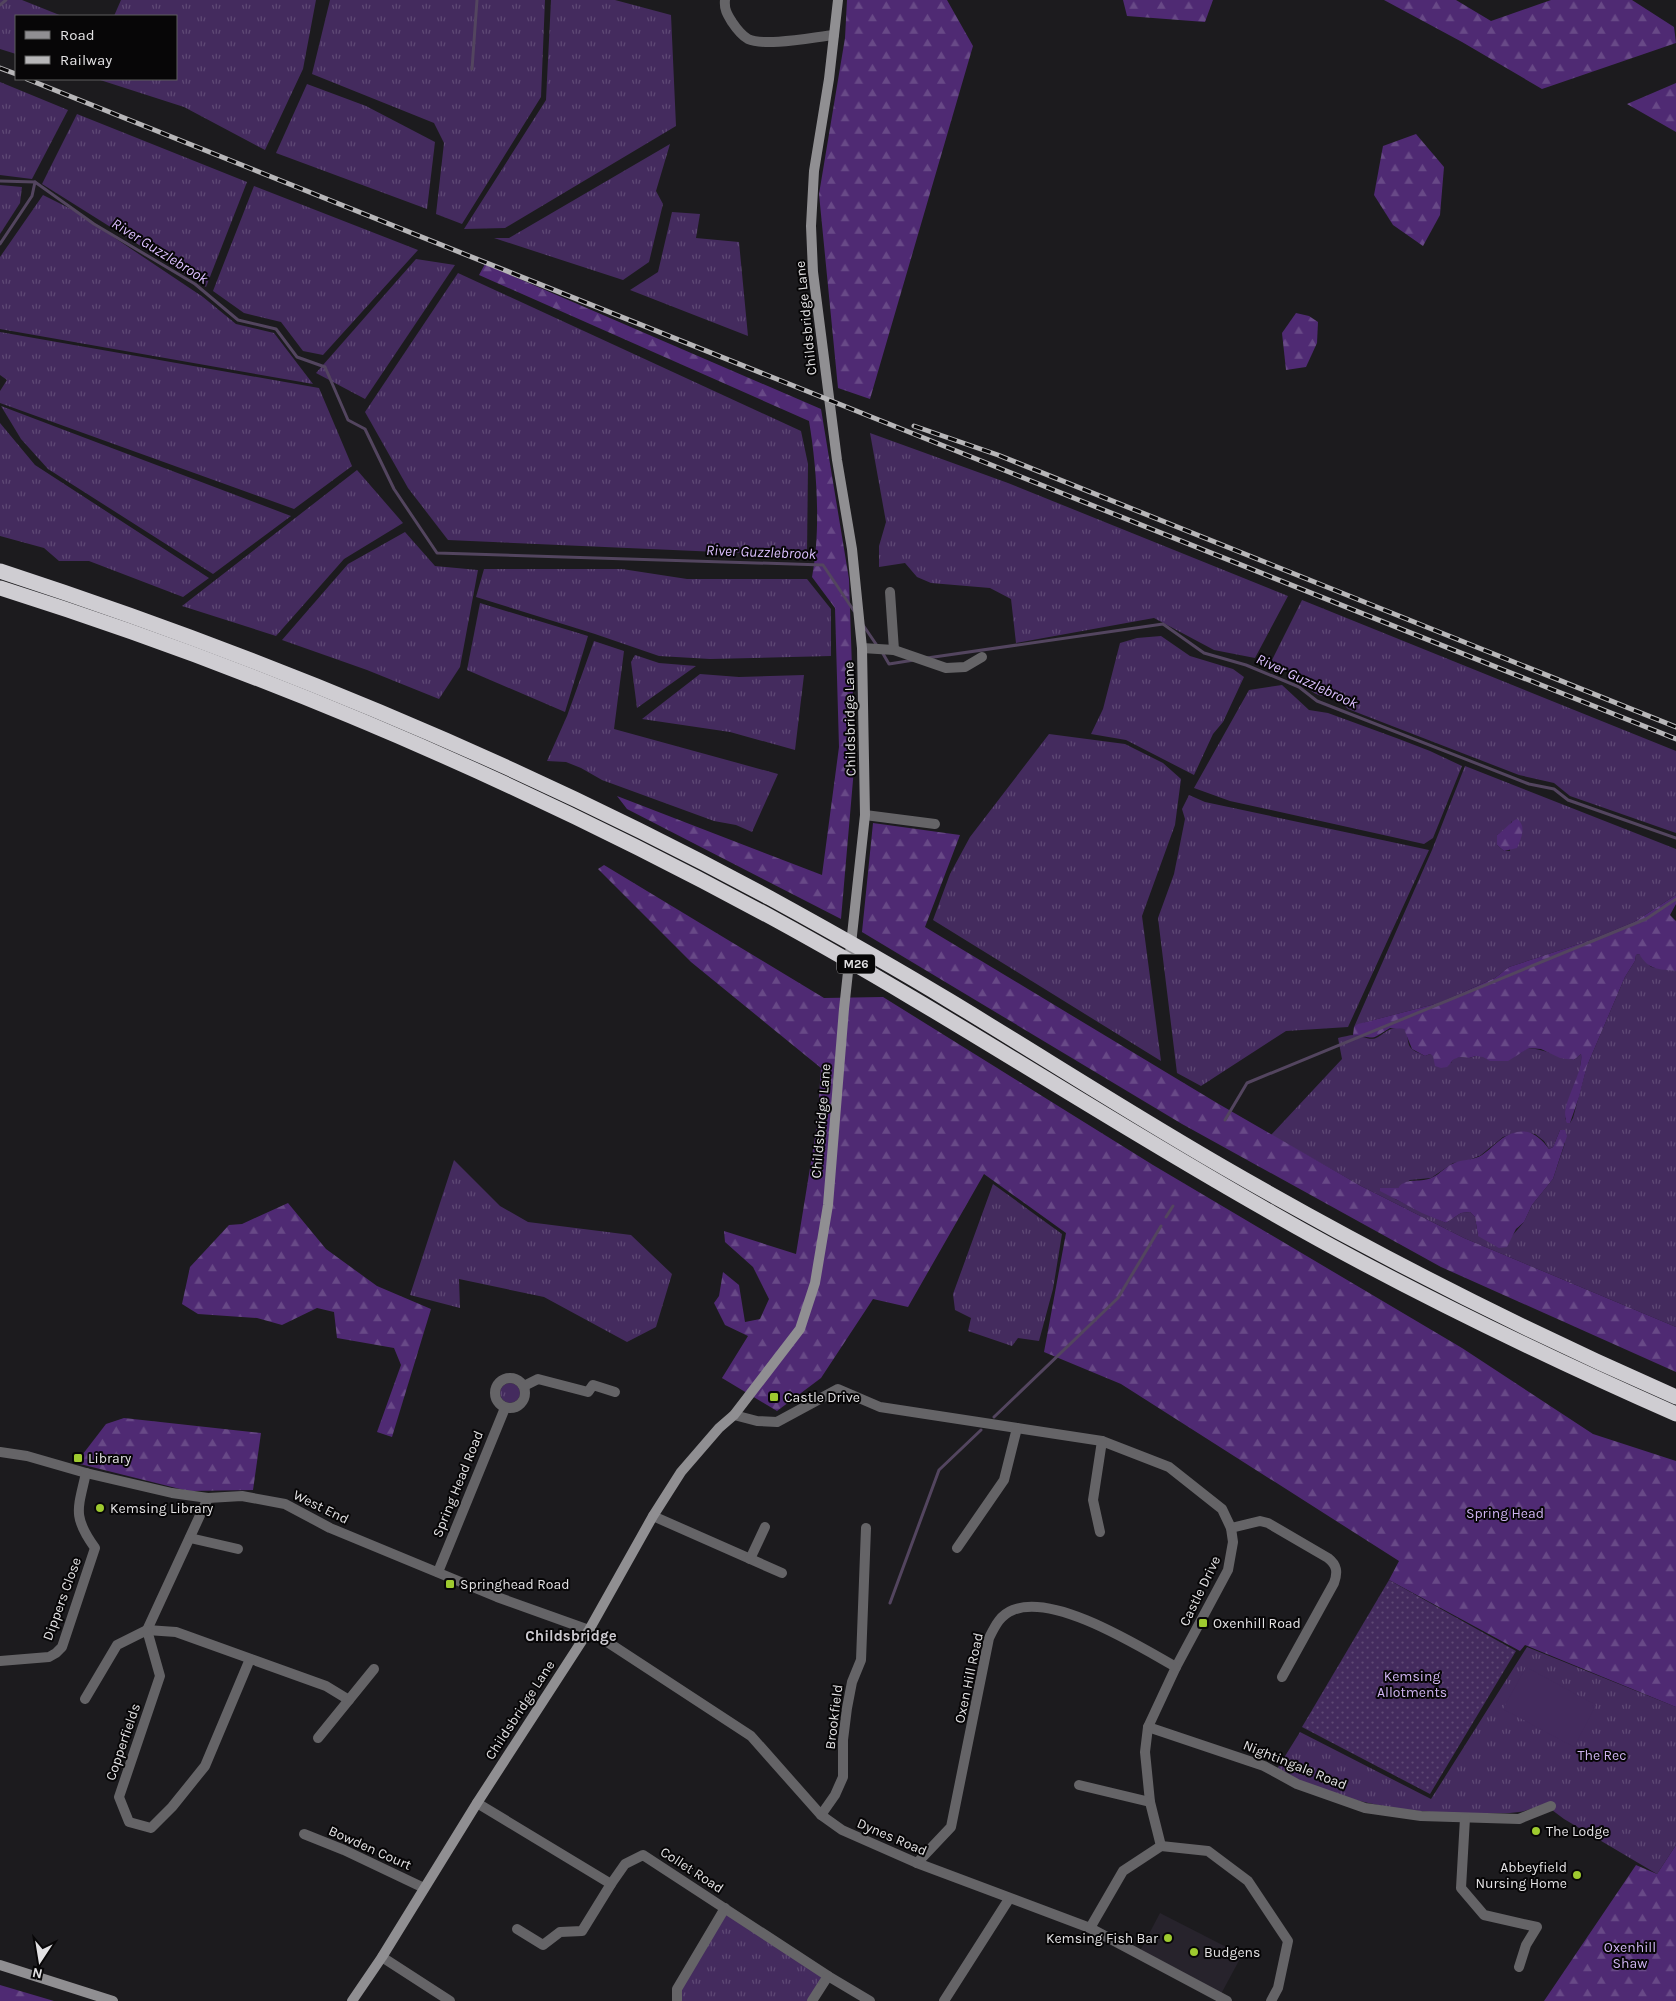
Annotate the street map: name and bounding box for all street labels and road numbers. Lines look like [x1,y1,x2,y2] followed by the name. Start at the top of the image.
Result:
[792,260,820,376] street label: Childsbridge Lane
[840,661,860,777] street label: Childsbridge Lane
[837,954,875,974] road number: M26
[808,1063,834,1179] street label: Childsbridge Lane
[429,1428,487,1540] street label: Spring Head Road
[290,1486,352,1528] street label: West End
[1176,1553,1224,1629] street label: Castle Drive
[39,1555,85,1643] street label: Dippers Close
[951,1631,987,1725] street label: Oxen Hill Road
[482,1657,558,1763] street label: Childsbridge Lane
[822,1684,846,1750] street label: Brookfield
[102,1701,144,1783] street label: Copperfields
[1241,1736,1349,1794] street label: Nightingale Road
[854,1815,930,1859] street label: Dynes Road
[326,1822,414,1874] street label: Bowden Court
[657,1843,727,1897] street label: Collet Road

